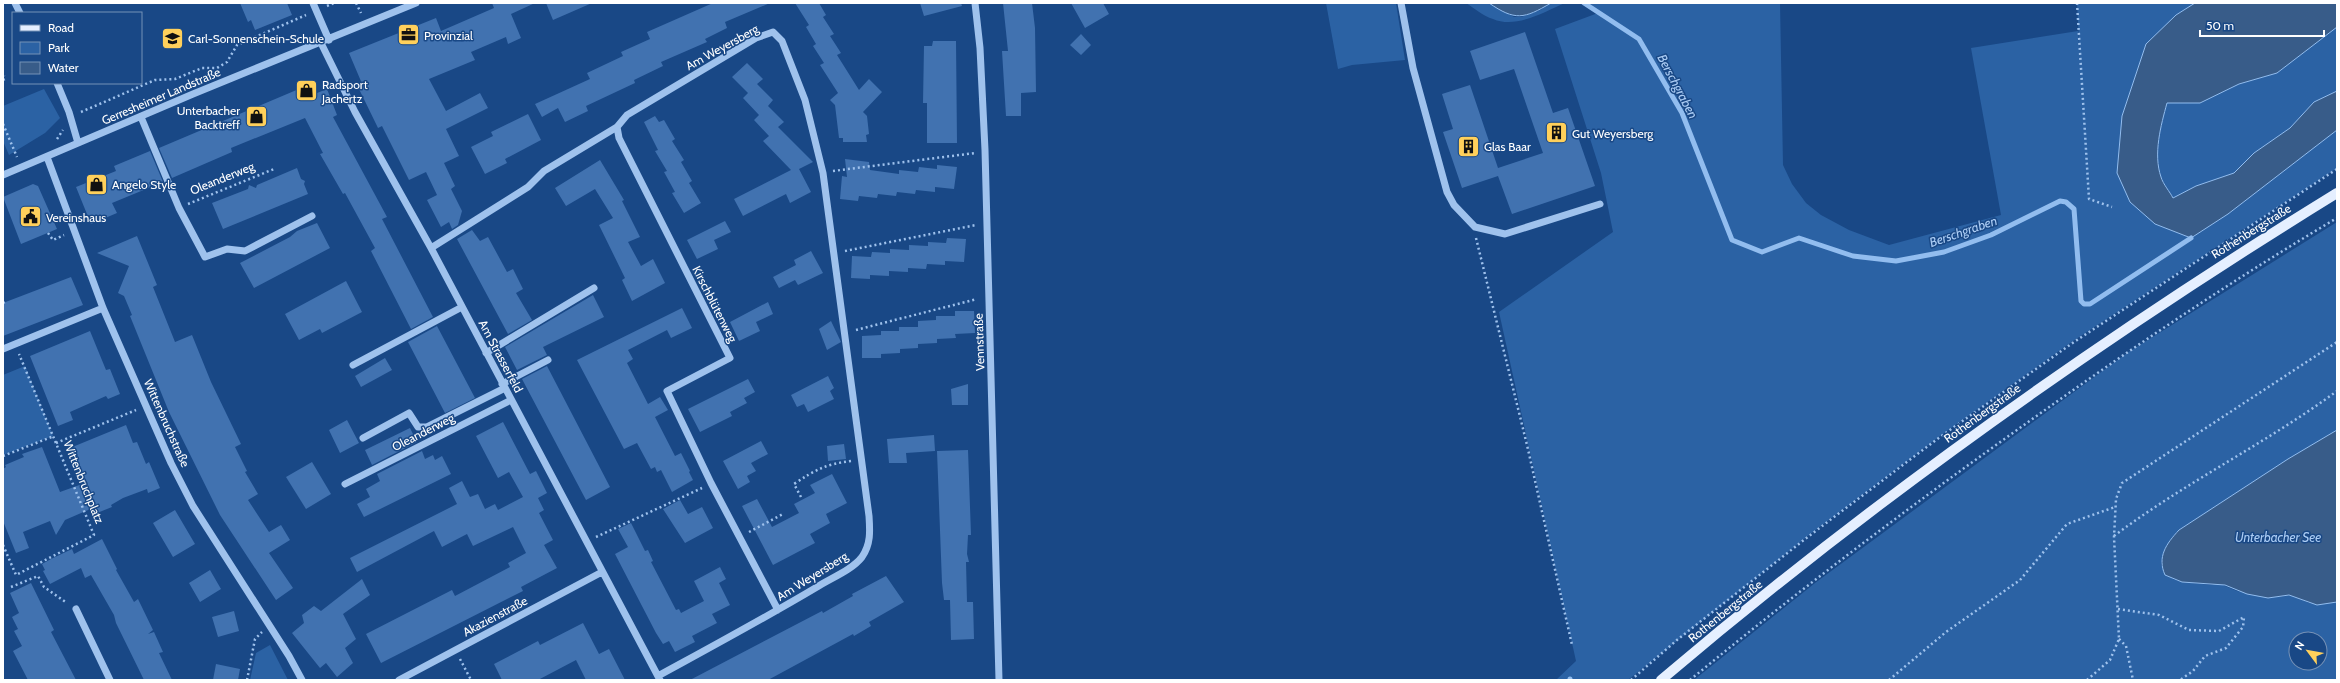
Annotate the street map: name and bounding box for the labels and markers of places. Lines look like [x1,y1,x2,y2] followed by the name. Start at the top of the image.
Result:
[396,22,422,48] office icon: Provinzial
[160,25,186,51] school or university icon: Carl-Sonnenschein-Schule
[424,28,473,43] place label: Provinzial
[188,31,324,46] place label: Carl-Sonnenschein-Schule
[321,77,368,106] place label: Radsport Jachertz
[293,78,319,104] shop icon: Radsport Jachertz
[177,103,240,132] place label: Unterbacher Backtreff
[243,104,269,130] shop icon: Unterbacher Backtreff
[1543,120,1569,146] building icon: Gut Weyersberg
[1572,126,1654,141] place label: Gut Weyersberg
[1456,133,1482,159] building icon: Glas Baar
[1484,139,1531,154] place label: Glas Baar
[83,171,109,197] shop icon: Angelo Style
[112,177,176,192] place label: Angelo Style
[18,204,44,230] public building icon: Vereinshaus
[46,210,106,225] place label: Vereinshaus

